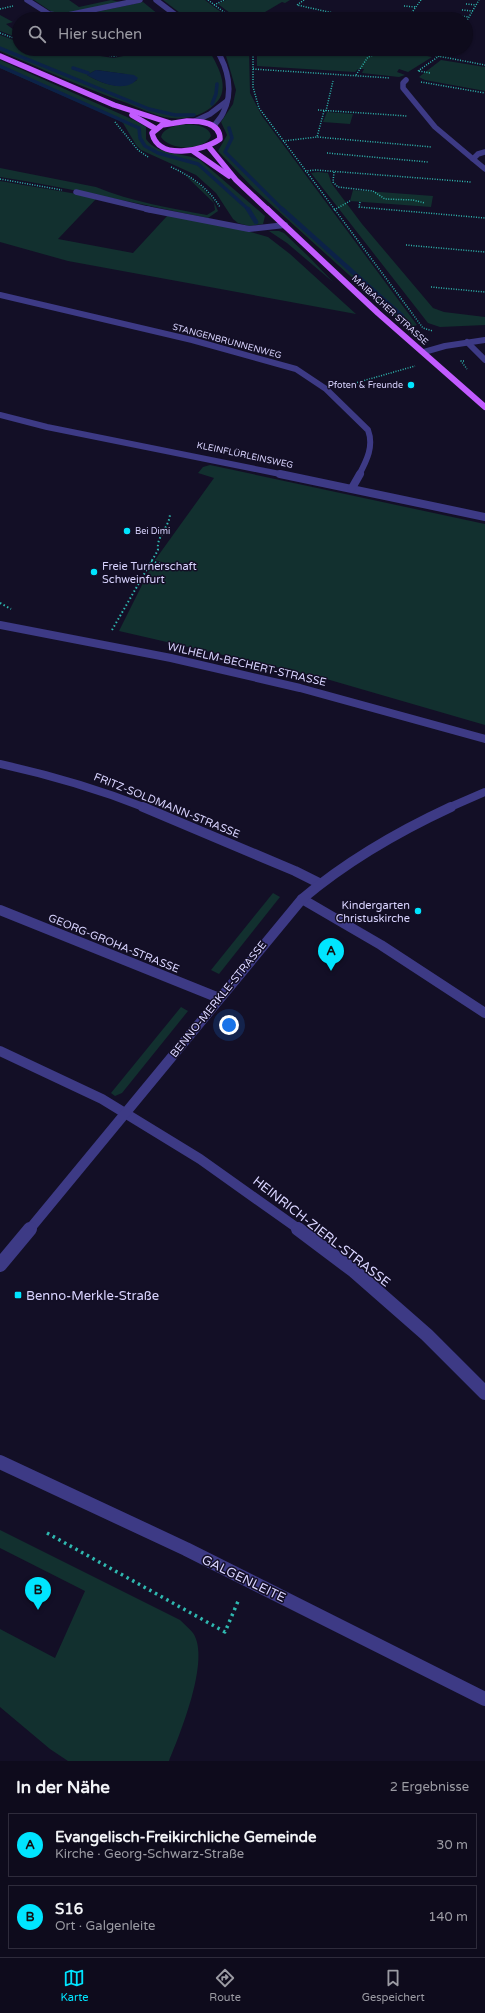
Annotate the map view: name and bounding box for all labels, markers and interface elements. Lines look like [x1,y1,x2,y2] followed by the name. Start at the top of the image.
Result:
[12,12,473,56] search box
[26,23,48,45] icon: search
[58,25,142,43] text: Hier suchen
[349,273,430,348] street label: MAIBACHER STRASSE
[171,322,283,361] street label: STANGENBRUNNENWEG
[328,380,403,391] place label: Pfoten & Freunde
[406,380,416,390] marker: Pfoten & Freunde
[196,440,294,471] street label: KLEINFLÜRLEINSWEG
[122,526,132,536] marker: Bei Dimi
[135,526,170,537] place label: Bei Dimi
[102,560,197,586] place label: Freie Turnerschaft Schweinfurt
[89,567,99,577] marker: Freie Turnerschaft Schweinfurt
[166,640,328,689] street label: WILHELM-BECHERT-STRASSE
[92,770,242,841] street label: FRITZ-SOLDMANN-STRASSE
[336,899,410,925] place label: Kindergarten Christuskirche
[413,906,423,916] marker: Kindergarten Christuskirche
[46,911,181,976] street label: GEORG-GROHA-STRASSE
[318,938,344,971] pin: A
[167,939,269,1060] street label: BENNO-MERKLE-STRASSE
[219,1015,239,1035] your location
[249,1173,393,1290] street label: HEINRICH-ZIERL-STRASSE
[26,1288,159,1304] place label: Benno-Merkle-Straße
[13,1290,23,1300] marker: Benno-Merkle-Straße
[199,1552,288,1606] street label: GALGENLEITE
[25,1577,51,1610] pin: B
[16,1777,110,1798] text: In der Nähe
[390,1779,469,1795] text: 2 Ergebnisse
[55,1828,317,1846] text: Evangelisch-Freikirchliche Gemeinde
[25,1837,35,1853] text: A
[436,1837,468,1853] text: 30 m
[55,1846,244,1862] text: Kirche · Georg-Schwarz-Straße
[55,1900,83,1918] text: S16
[25,1909,35,1925] text: B
[428,1909,468,1925] text: 140 m
[55,1918,155,1934] text: Ort · Galgenleite
[60,1967,89,2004] tab: Karte
[209,1967,241,2004] tab: Route
[362,1967,425,2004] tab: Gespeichert

